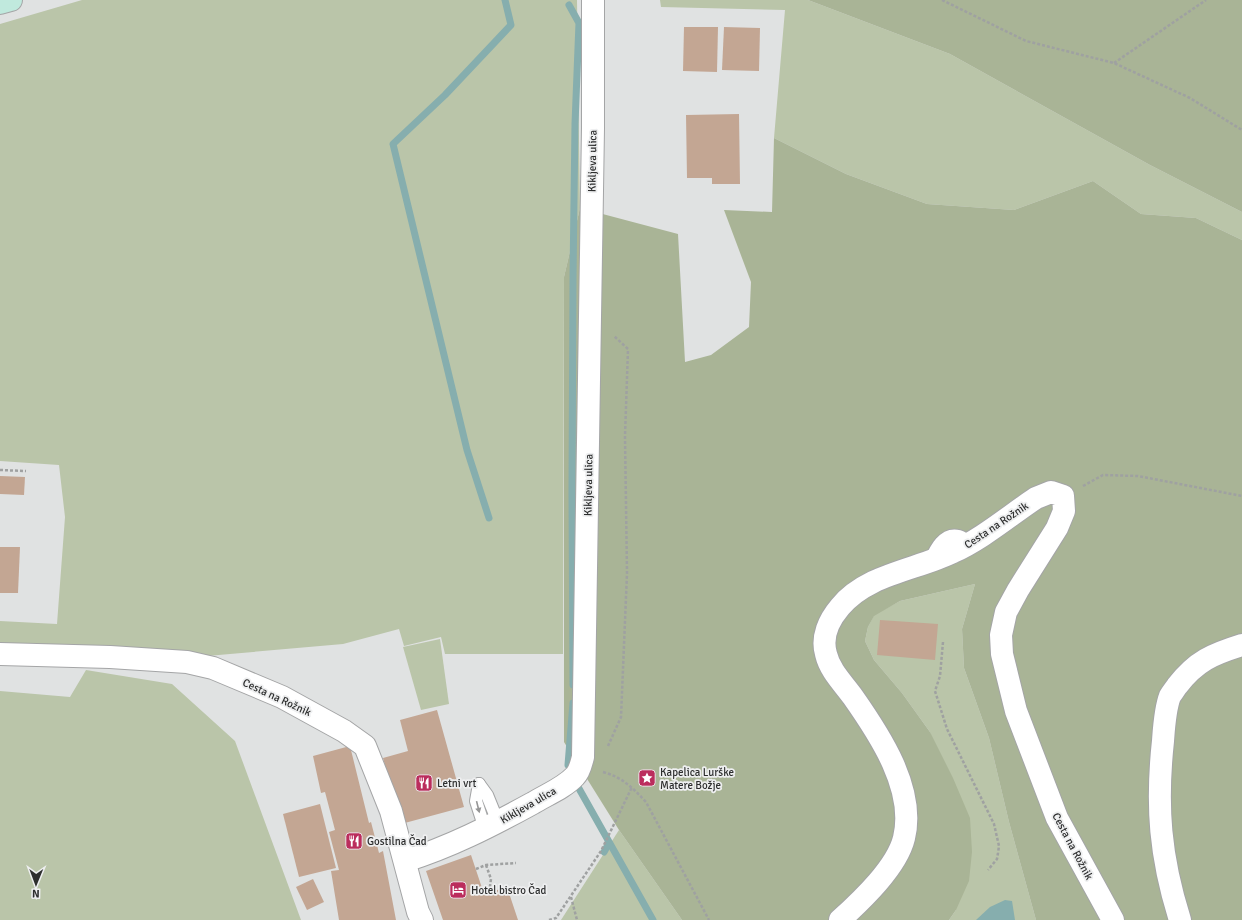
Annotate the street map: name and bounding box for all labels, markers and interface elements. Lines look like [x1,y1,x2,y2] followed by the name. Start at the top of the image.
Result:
[585,129,600,192] street label: Kikljeva ulica
[581,453,596,516] street label: Kikljeva ulica
[962,499,1031,552] street label: Cesta na Rožnik
[240,676,314,719] street label: Cesta na Rožnik
[660,766,734,792] place label: Kapelica Lurške Matere Božje
[637,768,657,788] place icon: Kapelica Lurške Matere Božje
[414,773,434,793] restaurant icon: Letni vrt
[437,777,476,790] place label: Letni vrt
[498,784,559,827] street label: Kikljeva ulica
[475,801,481,813] one-way arrow
[1049,810,1096,882] street label: Cesta na Rožnik
[344,831,364,851] restaurant icon: Gostilna Čad
[367,834,427,848] place label: Gostilna Čad
[16,864,56,904] north arrow
[448,880,468,900] hotel icon: Hotel bistro Čad
[471,883,546,897] place label: Hotel bistro Čad
[32,887,40,900] text: N

